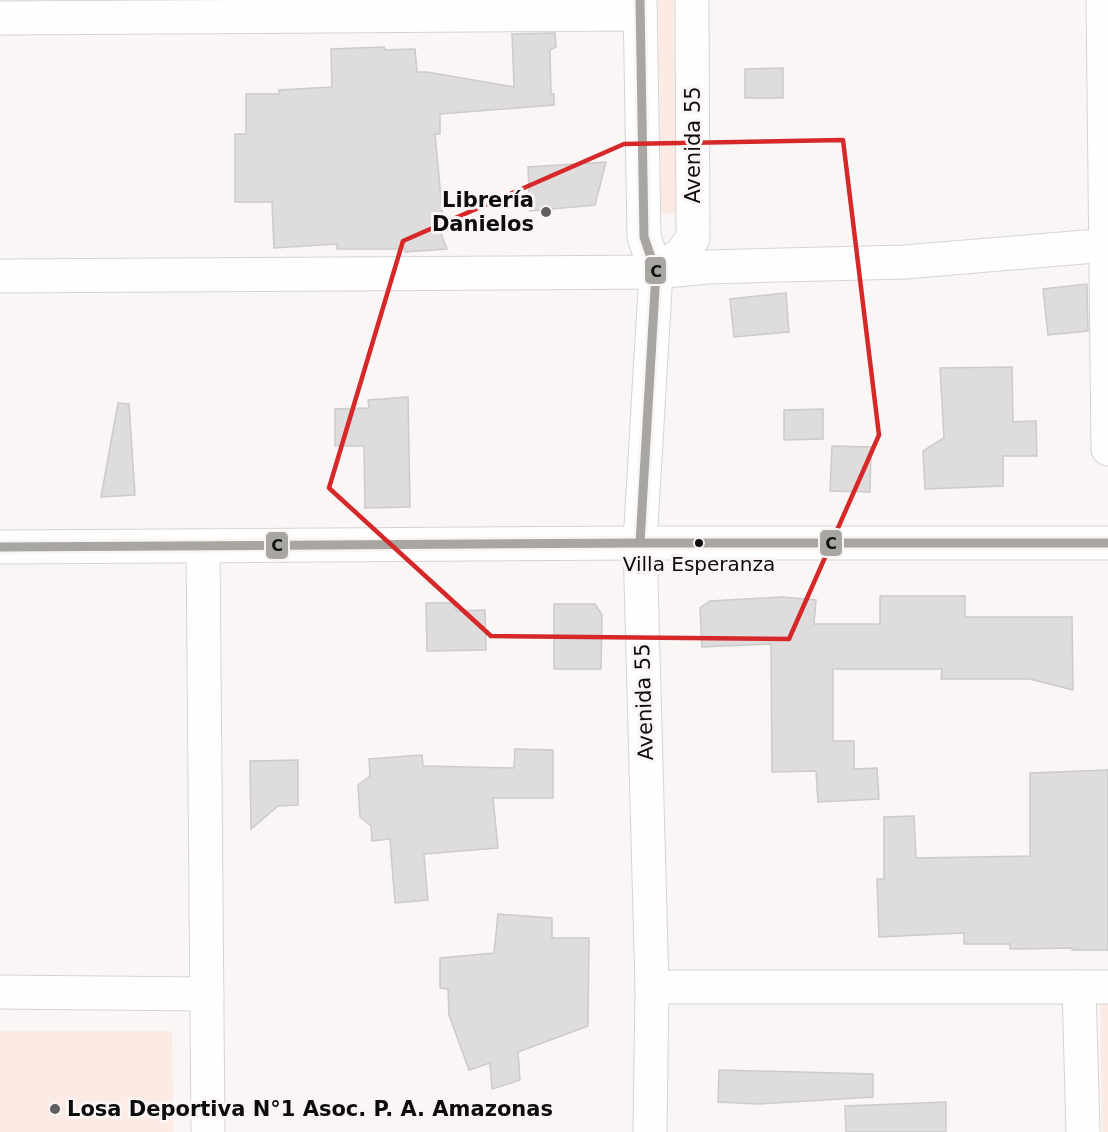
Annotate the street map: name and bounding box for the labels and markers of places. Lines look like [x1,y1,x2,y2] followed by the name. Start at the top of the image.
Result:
[432,188,534,236] place label: Librería Danielos
[539,205,553,219] marker: Librería Danielos
[693,537,705,549] marker: Villa Esperanza
[623,552,775,576] place label: Villa Esperanza
[67,1097,553,1121] place label: Losa Deportiva N°1 Asoc. P. A. Amazonas
[48,1102,62,1116] marker: Losa Deportiva N°1 Asoc. P. A. Amazonas

